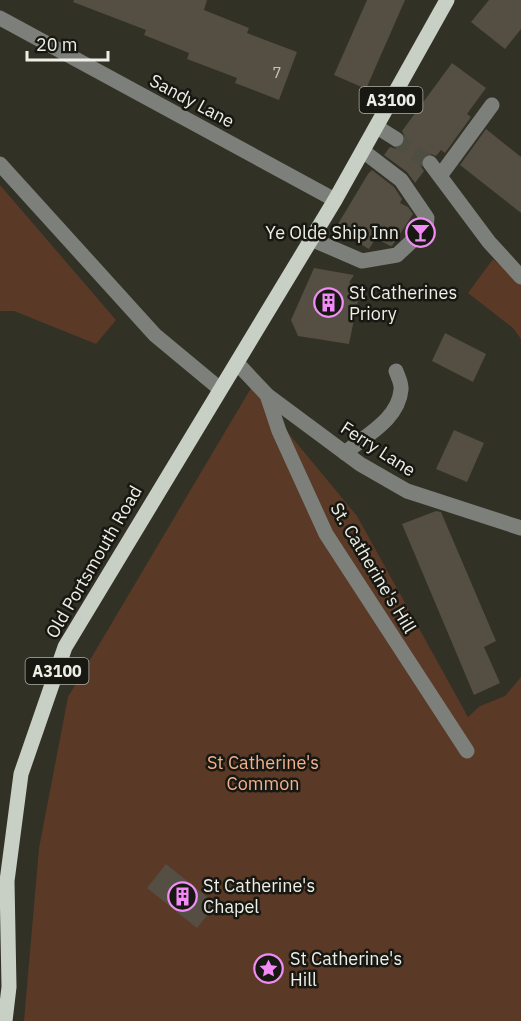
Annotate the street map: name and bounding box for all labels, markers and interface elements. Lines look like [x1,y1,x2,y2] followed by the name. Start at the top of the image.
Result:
[27,24,108,62] scale bar
[36,33,78,56] text: 20 m
[272,63,282,82] house number: 7
[146,69,239,133] street label: Sandy Lane
[360,87,422,113] road number: A3100
[404,217,436,249] bar icon: Ye Olde Ship Inn
[265,221,399,244] place label: Ye Olde Ship Inn
[349,281,457,325] place label: St Catherines Priory
[312,287,344,319] building icon: St Catherines Priory
[336,416,420,481] street label: Ferry Lane
[40,481,147,642] street label: Old Portsmouth Road
[325,498,422,637] street label: St. Catherine's Hill
[26,658,88,684] road number: A3100
[207,751,319,795] park label: St Catherine's Common
[203,874,315,918] place label: St Catherine's Chapel
[166,880,198,912] building icon: St Catherine's Chapel
[290,947,402,991] place label: St Catherine's Hill
[253,953,285,985] place icon: St Catherine's Hill

